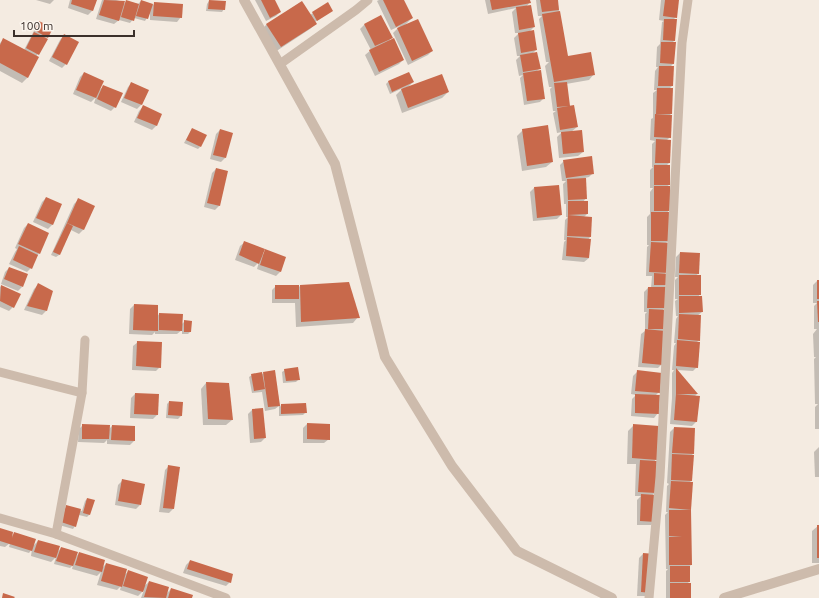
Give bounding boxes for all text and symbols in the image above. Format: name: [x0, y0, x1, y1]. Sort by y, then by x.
scale bar: [14, 12, 134, 38]
text: 100 m: [20, 19, 53, 32]

